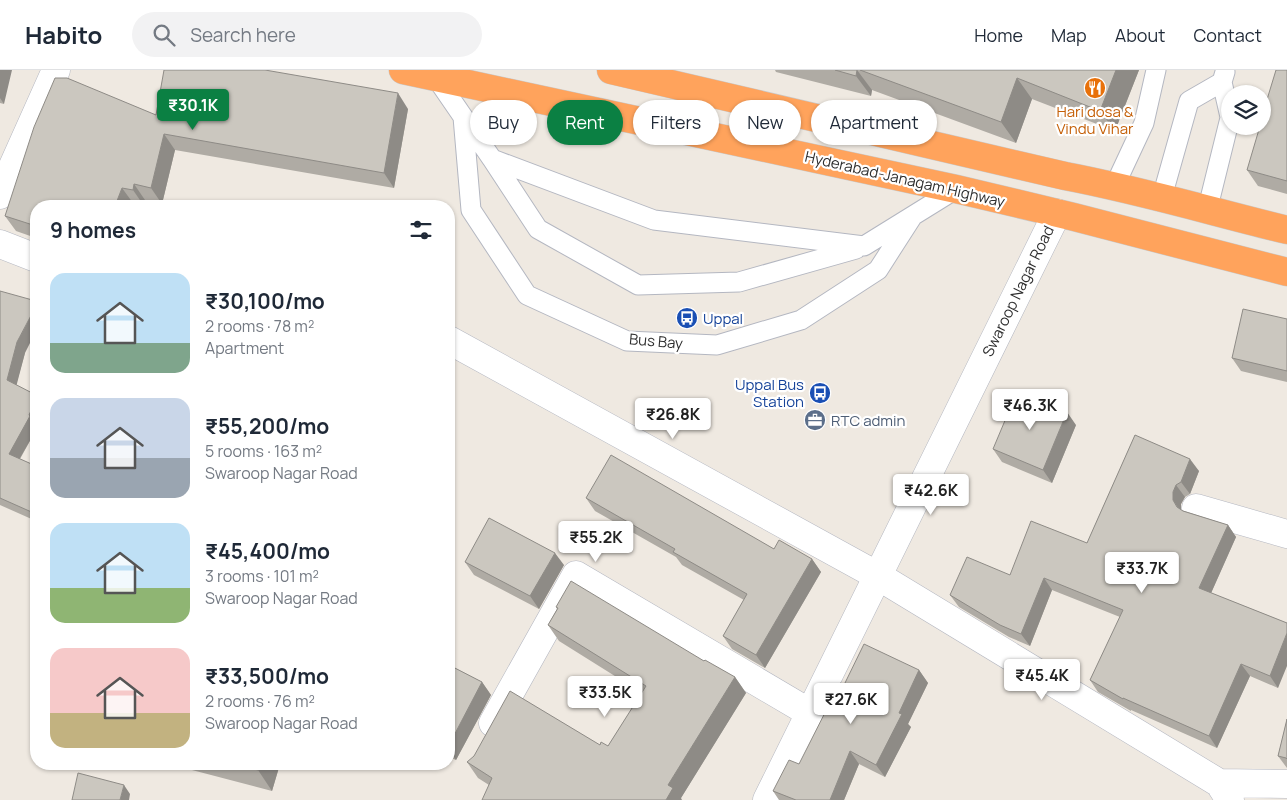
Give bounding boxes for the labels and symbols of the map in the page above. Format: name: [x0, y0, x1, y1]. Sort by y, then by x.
restaurant icon: Hari dosa & Vindu Vihar: [1083, 76, 1107, 100]
pin: ₹30.1K: [152, 88, 234, 131]
place label: Hari dosa & Vindu Vihar: [1056, 101, 1134, 139]
street label: Hyderabad-Janagam Highway: [803, 146, 1007, 212]
street label: Swaroop Nagar Road: [977, 222, 1059, 360]
bus stop icon: Uppal: [675, 306, 699, 330]
place label: Uppal: [703, 308, 743, 329]
street label: Bus Bay: [628, 328, 684, 354]
place label: Uppal Bus Station: [735, 374, 804, 412]
bus stop icon: Uppal Bus Station: [808, 381, 832, 405]
pin: ₹46.3K: [989, 388, 1071, 431]
pin: ₹26.8K: [632, 398, 714, 440]
office icon: RTC admin: [803, 408, 827, 432]
place label: RTC admin: [831, 410, 906, 431]
pin: ₹42.6K: [890, 474, 972, 516]
pin: ₹55.2K: [555, 520, 637, 563]
pin: ₹33.7K: [1101, 552, 1183, 594]
pin: ₹45.4K: [1001, 658, 1083, 701]
pin: ₹33.5K: [564, 676, 646, 718]
pin: ₹27.6K: [810, 682, 892, 725]

